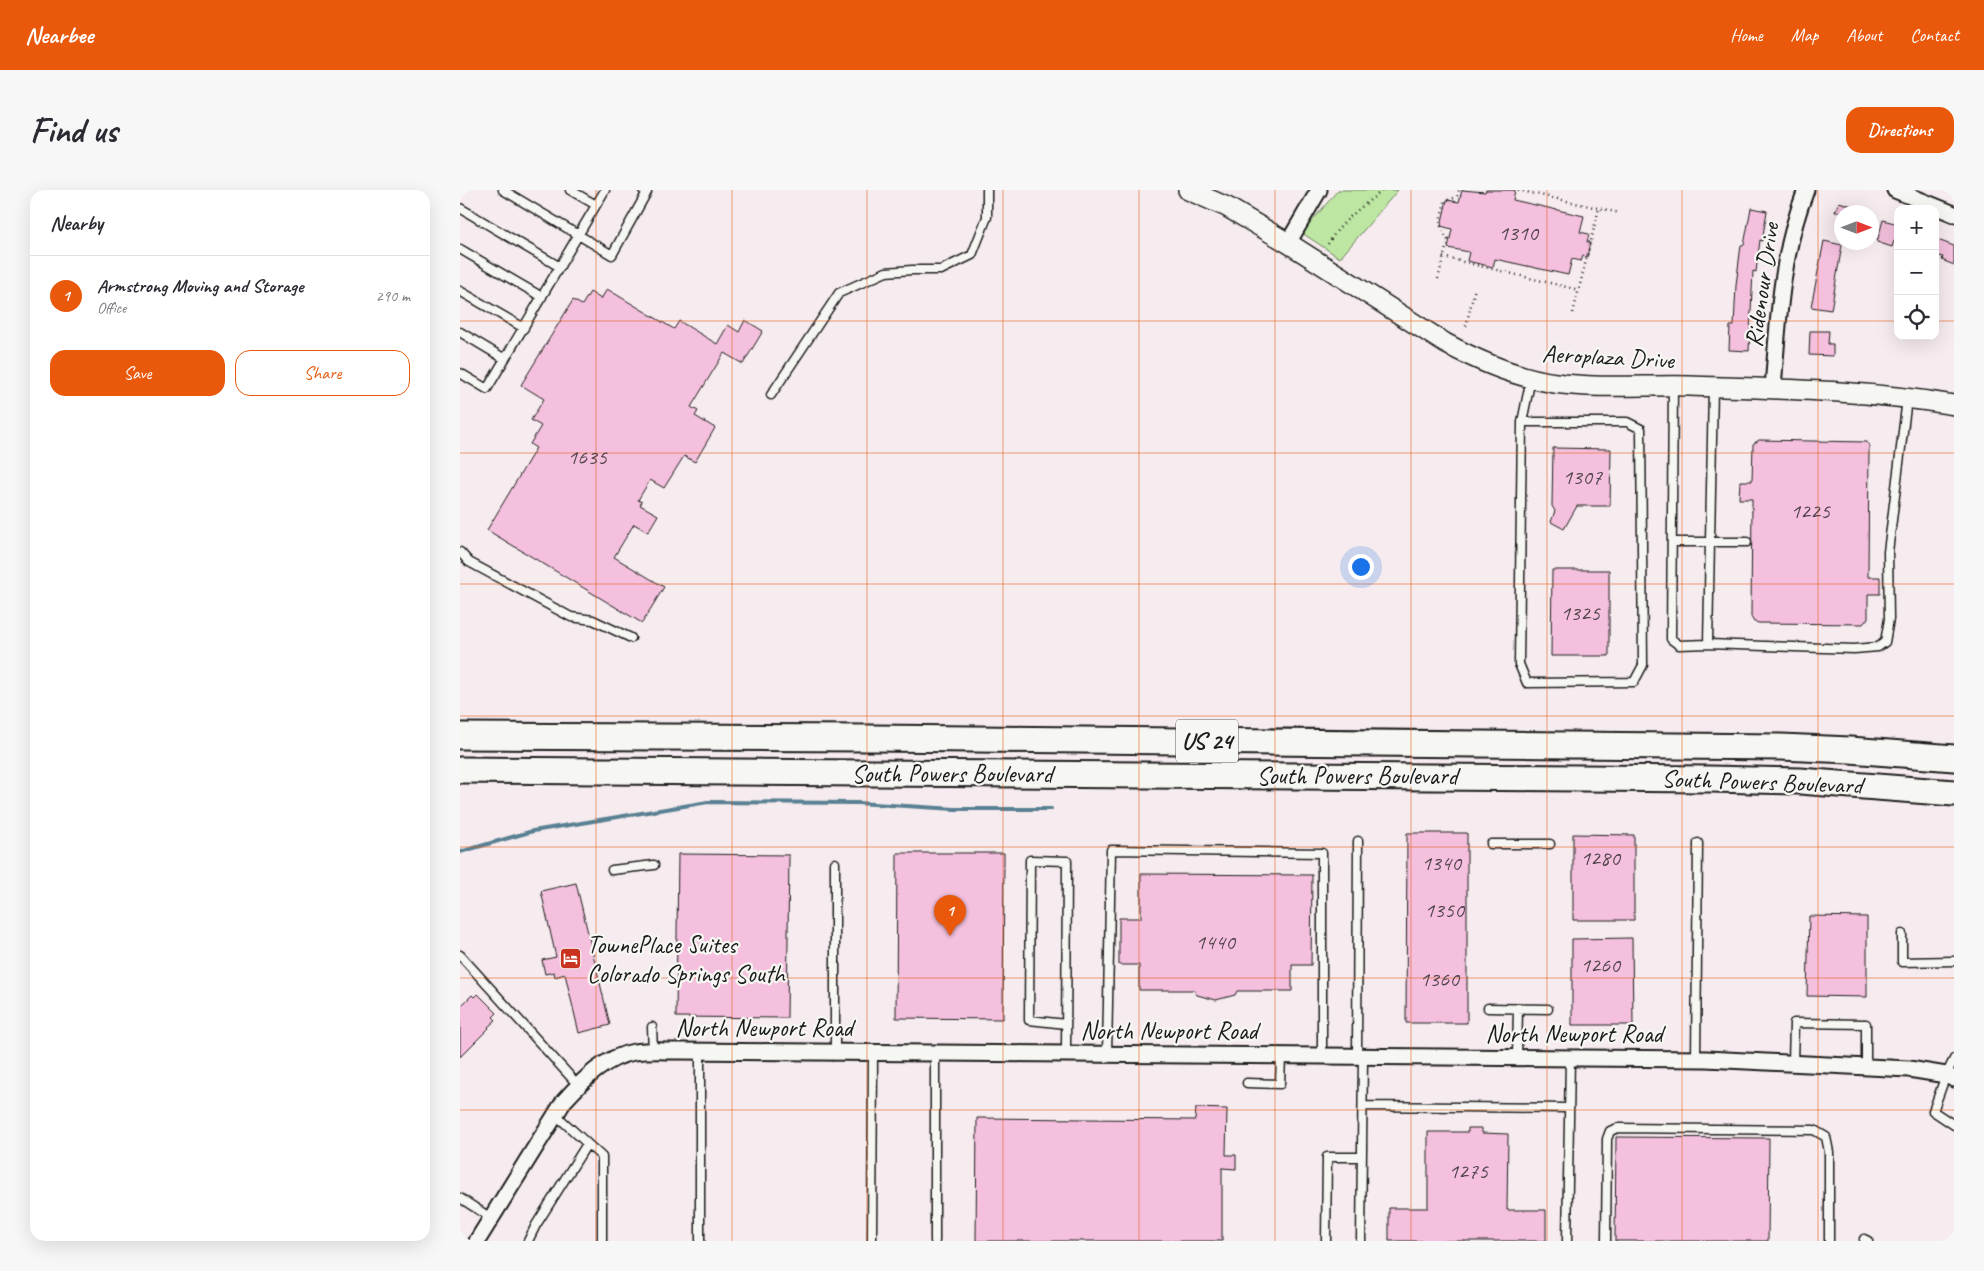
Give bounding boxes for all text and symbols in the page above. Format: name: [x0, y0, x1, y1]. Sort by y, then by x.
text: Nearbee: [25, 20, 93, 50]
text: Home: [1730, 24, 1763, 46]
text: Map: [1791, 24, 1818, 46]
text: About: [1846, 24, 1882, 46]
text: Contact: [1910, 24, 1959, 46]
button: Directions: [1846, 107, 1954, 153]
text: Find us: [30, 108, 117, 153]
north arrow: [1834, 205, 1879, 250]
map controls: [1894, 205, 1939, 340]
button: +: [1894, 205, 1939, 250]
text: Nearby: [50, 210, 103, 236]
house number: 1310: [1498, 219, 1540, 247]
street label: Ridenour Drive: [1737, 219, 1787, 349]
button: −: [1894, 250, 1939, 295]
text: Armstrong Moving and Storage: [97, 274, 303, 298]
text: 1: [62, 286, 70, 306]
text: 290 m: [376, 286, 410, 306]
button: locate: [1894, 295, 1939, 340]
text: Office: [97, 298, 126, 318]
street label: Aeroplaza Drive: [1541, 338, 1677, 377]
button: Save: [50, 350, 225, 396]
button: Share: [235, 350, 410, 396]
house number: 1635: [567, 443, 608, 471]
house number: 1307: [1562, 463, 1603, 491]
house number: 1225: [1790, 497, 1831, 525]
your location: [1348, 554, 1374, 580]
house number: 1325: [1560, 599, 1601, 627]
road number: US 24: [1176, 720, 1238, 762]
street label: South Powers Boulevard: [852, 758, 1056, 790]
street label: South Powers Boulevard: [1257, 760, 1461, 792]
street label: South Powers Boulevard: [1661, 763, 1866, 802]
house number: 1280: [1580, 844, 1622, 872]
house number: 1340: [1421, 849, 1463, 877]
pin: 1: [934, 895, 966, 936]
house number: 1350: [1424, 896, 1466, 924]
house number: 1440: [1195, 928, 1237, 956]
place label: TownePlace Suites Colorado Springs South: [587, 929, 786, 990]
hotel icon: TownePlace Suites Colorado Springs South: [559, 947, 583, 971]
house number: 1260: [1580, 951, 1622, 979]
house number: 1360: [1419, 965, 1461, 993]
street label: North Newport Road: [675, 1012, 857, 1044]
street label: North Newport Road: [1080, 1015, 1262, 1047]
street label: North Newport Road: [1485, 1018, 1667, 1050]
house number: 1275: [1448, 1157, 1489, 1185]

